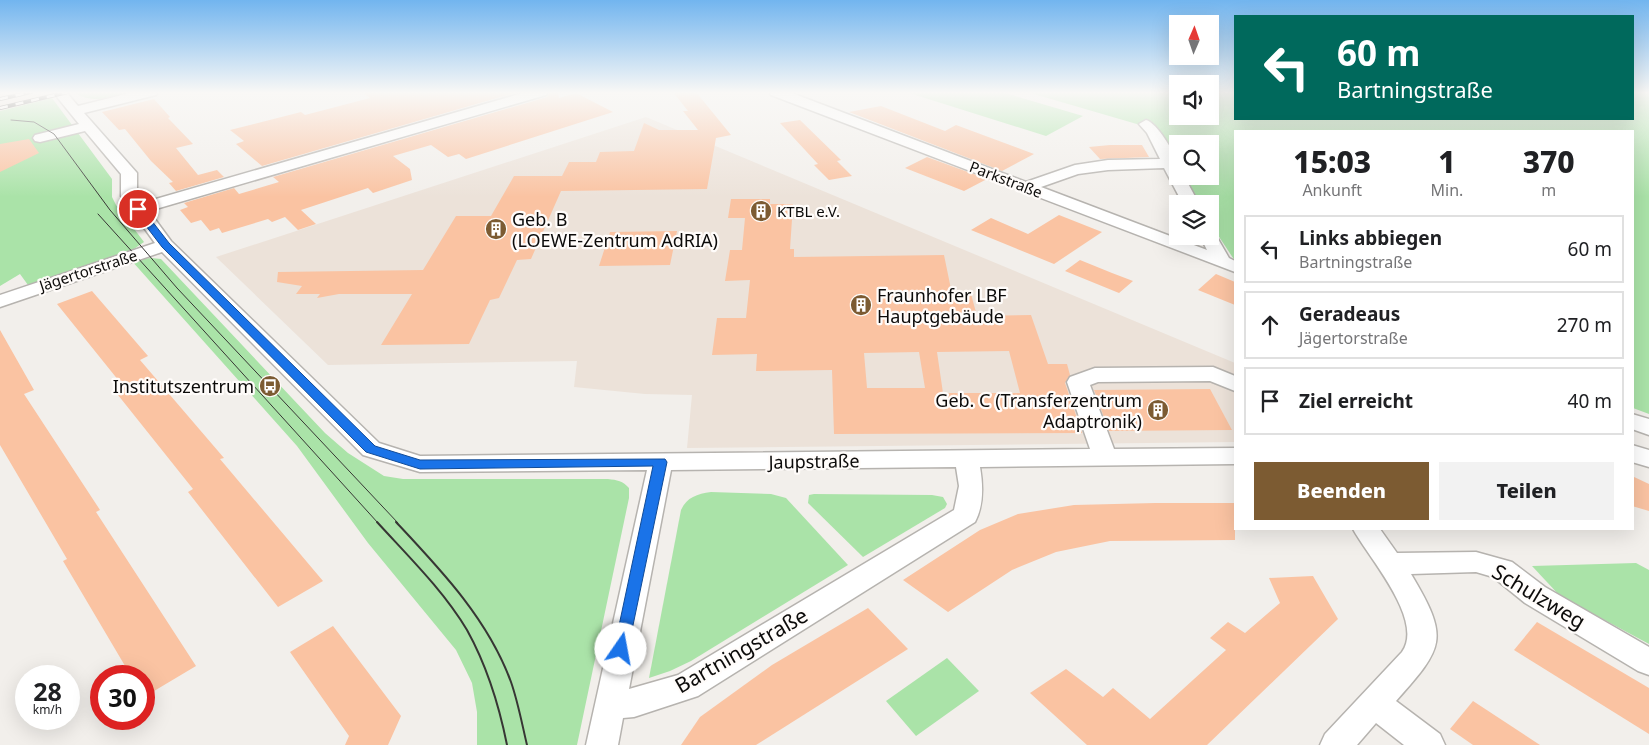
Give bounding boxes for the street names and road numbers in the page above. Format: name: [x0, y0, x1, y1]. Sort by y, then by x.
street label: Parkstraße: [967, 156, 1045, 202]
street label: Jägertorstraße: [35, 245, 140, 296]
street label: Jaupstraße: [766, 448, 860, 474]
street label: Schulzweg: [1487, 557, 1591, 635]
street label: Bartningstraße: [670, 601, 812, 699]

